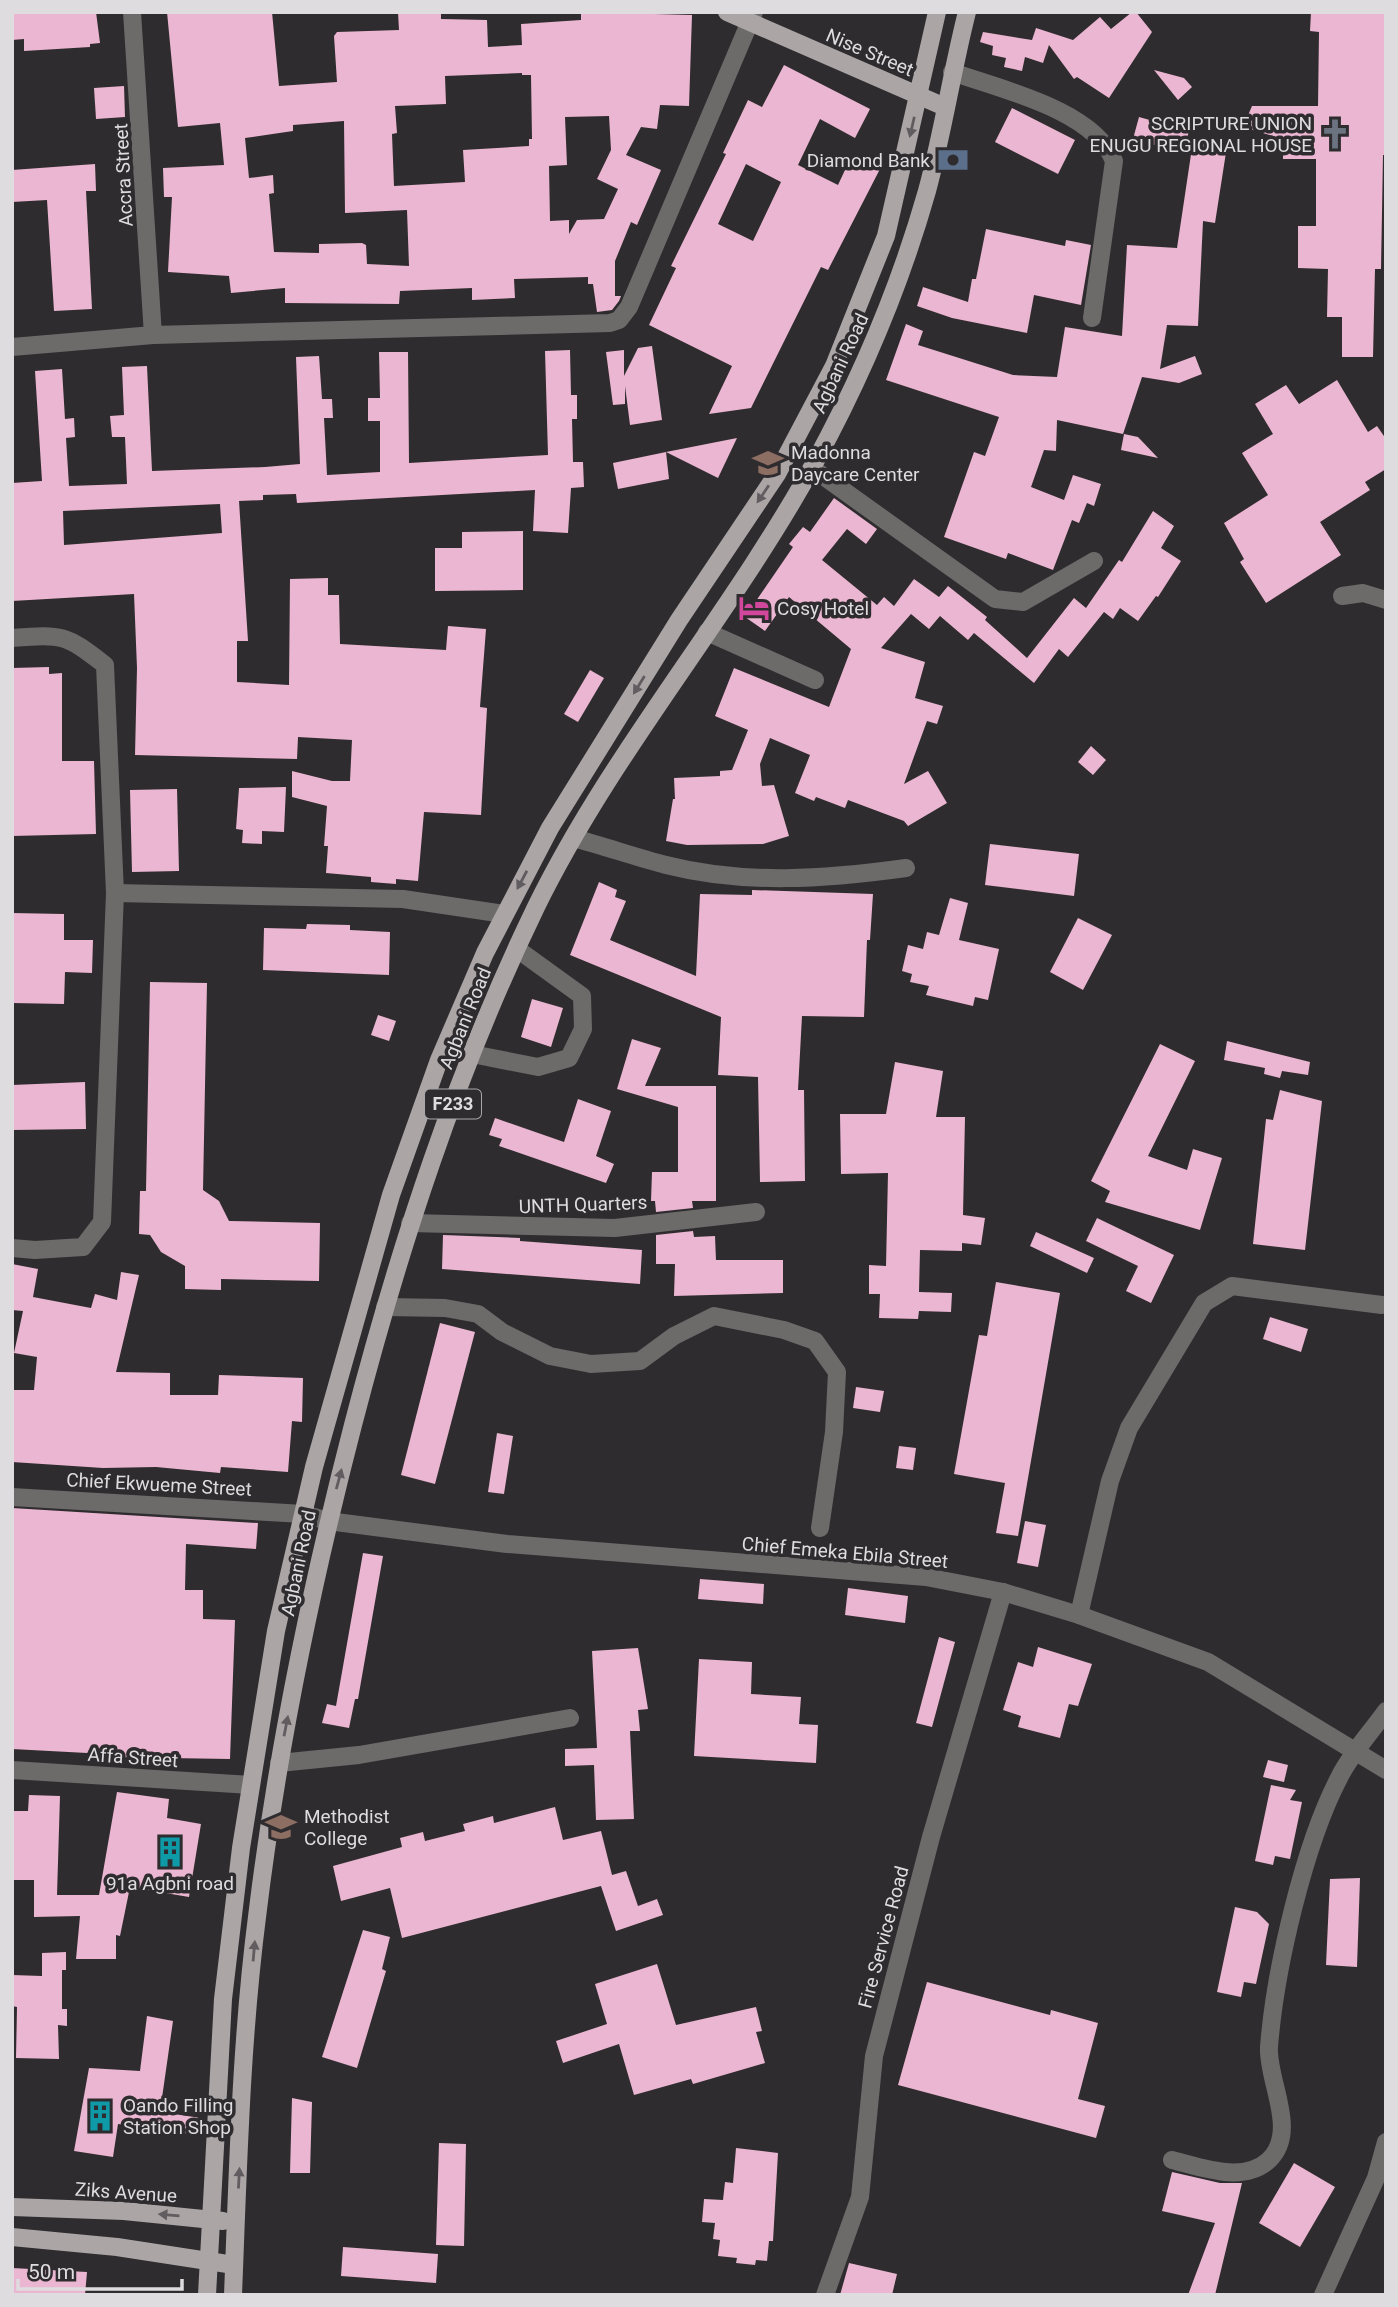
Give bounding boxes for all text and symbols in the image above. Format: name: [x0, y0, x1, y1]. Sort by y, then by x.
street label: Nise Street: [823, 24, 917, 81]
place label: SCRIPTURE UNION ENUGU REGIONAL HOUSE: [1090, 112, 1312, 157]
one-way arrow: [906, 116, 917, 138]
church icon: SCRIPTURE UNION ENUGU REGIONAL HOUSE: [1318, 117, 1352, 151]
street label: Accra Street: [109, 123, 138, 227]
bank icon: Diamond Bank: [936, 143, 970, 177]
place label: Diamond Bank: [807, 149, 930, 172]
street label: Agbani Road: [807, 310, 874, 417]
place label: Madonna Daycare Center: [791, 441, 920, 486]
school or university icon: Madonna Daycare Center: [751, 446, 785, 480]
one-way arrow: [756, 485, 770, 503]
hotel icon: Cosy Hotel: [737, 591, 771, 625]
place label: Cosy Hotel: [777, 597, 869, 620]
one-way arrow: [632, 675, 645, 694]
one-way arrow: [517, 870, 528, 890]
street label: Agbani Road: [435, 964, 496, 1072]
road number: F233: [425, 1090, 481, 1119]
street label: UNTH Quarters: [518, 1191, 648, 1218]
street label: Chief Ekwueme Street: [66, 1468, 252, 1501]
one-way arrow: [334, 1468, 345, 1490]
street label: Agbani Road: [276, 1508, 321, 1618]
street label: Chief Emeka Ebila Street: [741, 1532, 949, 1573]
one-way arrow: [281, 1715, 292, 1737]
street label: Affa Street: [87, 1743, 179, 1772]
place label: Methodist College: [304, 1805, 390, 1850]
school or university icon: Methodist College: [264, 1810, 298, 1844]
building icon: 91a Agbni road: [153, 1835, 187, 1869]
street label: Fire Service Road: [853, 1863, 914, 2011]
place label: 91a Agbni road: [106, 1872, 234, 1895]
one-way arrow: [248, 1939, 259, 1961]
place label: Oando Filling Station Shop: [123, 2094, 233, 2139]
building icon: Oando Filling Station Shop: [83, 2099, 117, 2133]
one-way arrow: [233, 2166, 244, 2188]
street label: Ziks Avenue: [74, 2177, 178, 2208]
one-way arrow: [157, 2209, 179, 2220]
scale bar: [18, 2248, 182, 2292]
text: 50 m: [28, 2260, 75, 2284]

